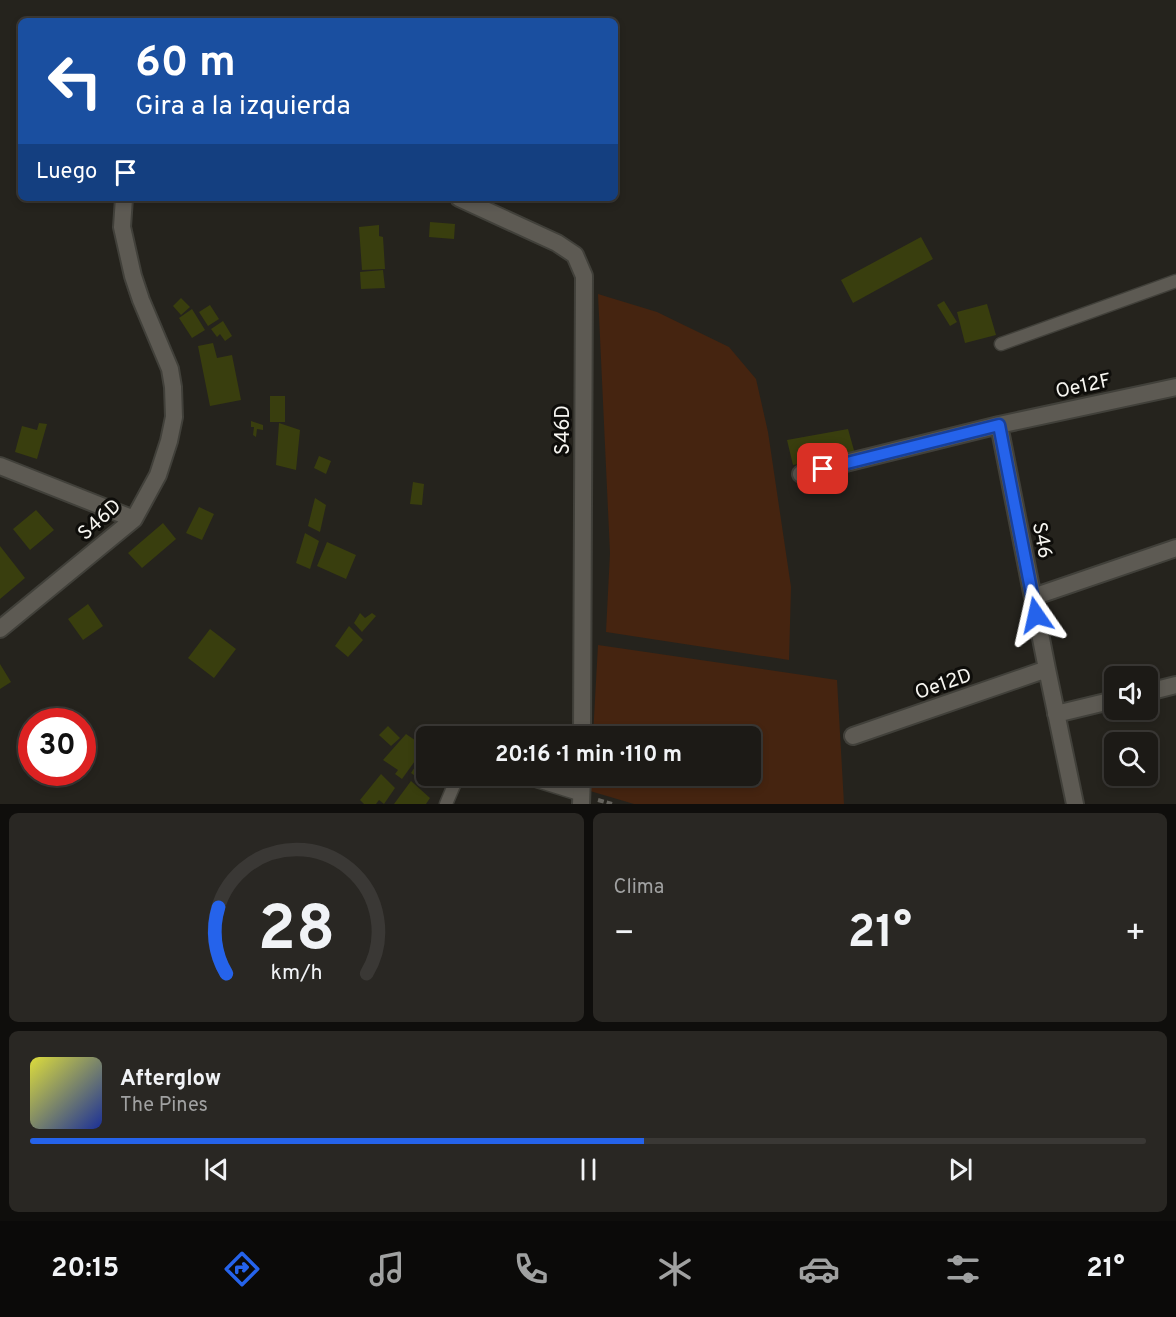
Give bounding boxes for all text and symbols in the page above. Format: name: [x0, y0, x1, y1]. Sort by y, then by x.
text: 60 m: [135, 38, 236, 91]
icon: left: [36, 42, 114, 120]
text: Gira a la izquierda: [135, 90, 351, 124]
icon: arrive: [109, 156, 142, 189]
text: Luego: [36, 159, 97, 186]
street label: Oe12F: [1053, 368, 1114, 406]
street label: S46D: [551, 405, 577, 455]
pin: [797, 443, 848, 494]
icon: arrive: [806, 452, 839, 485]
street label: S46D: [73, 494, 128, 547]
street label: S46: [1025, 520, 1057, 561]
position arrow: [1004, 583, 1068, 647]
street label: Oe12D: [912, 663, 976, 707]
map controls: [1104, 666, 1158, 786]
button: sound: [1104, 666, 1158, 720]
speed limit sign: 30: [18, 708, 96, 786]
button: search: [1104, 732, 1158, 786]
text: 20:16 · 1 min · 110 m: [495, 742, 682, 769]
text: Clima: [614, 875, 664, 901]
text: 28: [258, 893, 335, 972]
text: 21°: [848, 906, 912, 963]
text: −: [614, 914, 635, 956]
text: +: [1125, 914, 1146, 956]
text: km/h: [270, 961, 322, 988]
text: Afterglow: [120, 1066, 221, 1093]
text: The Pines: [120, 1093, 208, 1119]
icon: previous: [200, 1153, 233, 1186]
icon: pause: [572, 1153, 605, 1186]
icon: next: [944, 1153, 977, 1186]
icon: directions: [221, 1248, 263, 1290]
icon: music: [366, 1248, 408, 1290]
icon: phone: [510, 1248, 552, 1290]
icon: climate: [654, 1248, 696, 1290]
icon: car: [798, 1248, 840, 1290]
icon: filters: [942, 1248, 984, 1290]
text: 20:15: [51, 1252, 119, 1286]
text: 21°: [1086, 1252, 1125, 1286]

